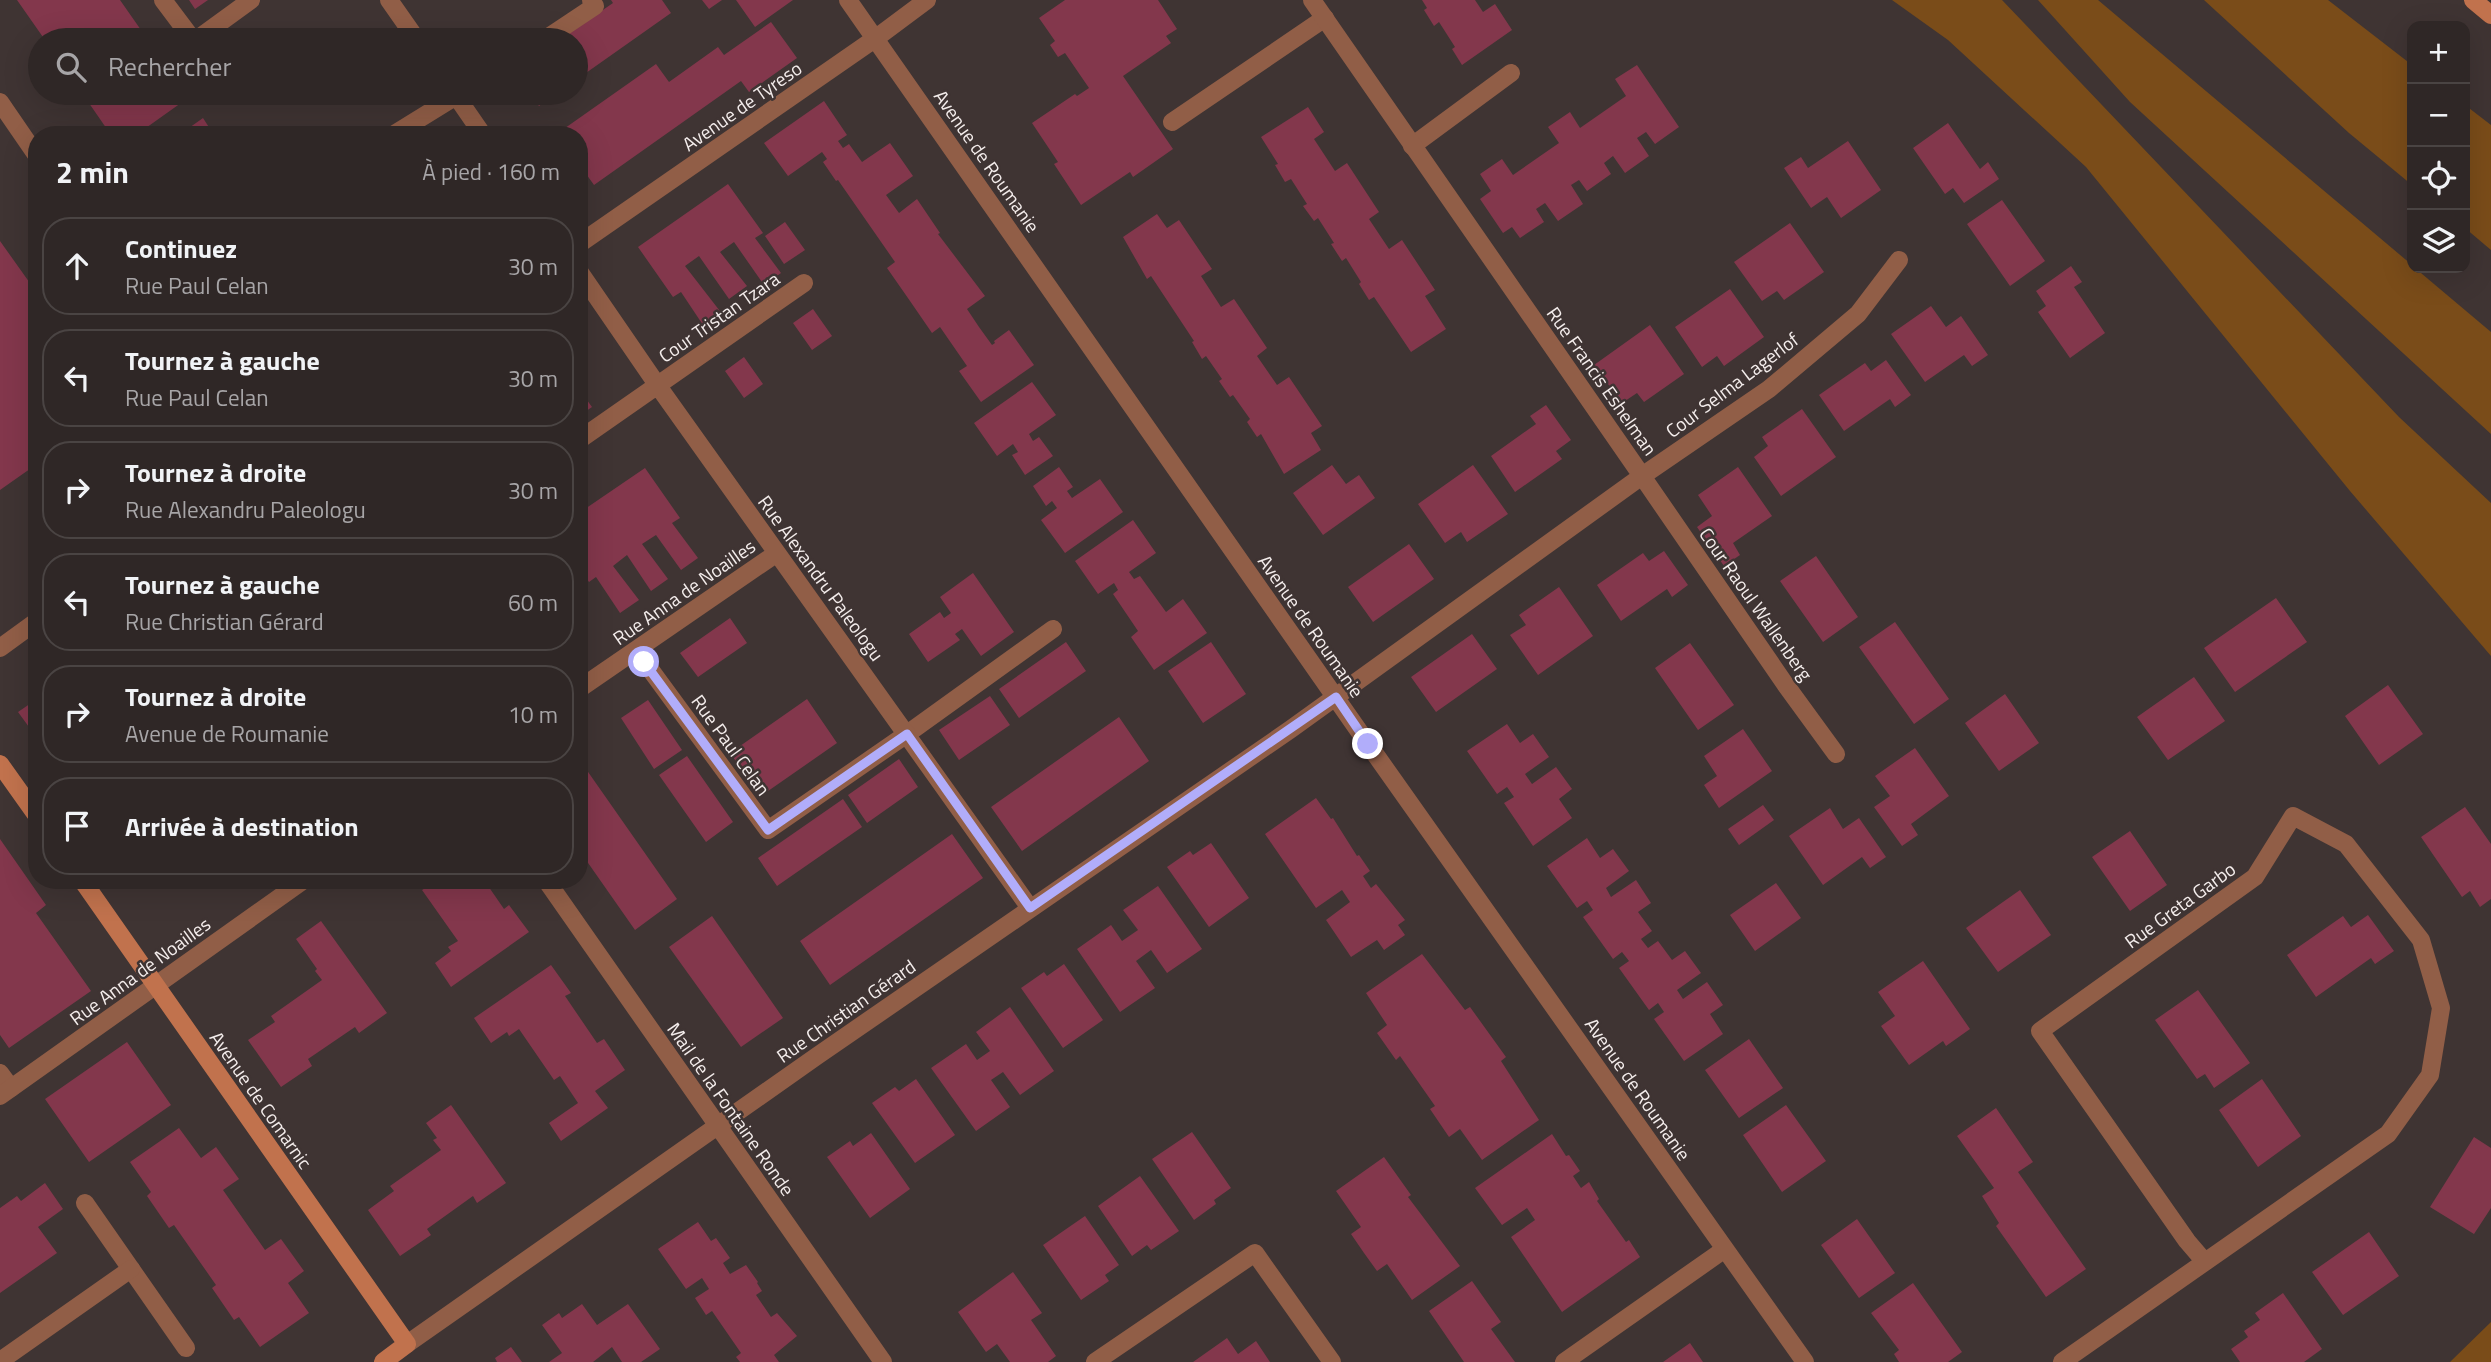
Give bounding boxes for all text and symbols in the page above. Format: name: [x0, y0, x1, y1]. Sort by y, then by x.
map controls: [2407, 21, 2470, 273]
button: +: [2407, 21, 2470, 84]
search box: [28, 28, 588, 105]
text: Rechercher: [108, 47, 232, 86]
icon: search: [52, 48, 90, 86]
street label: Avenue de Tyreso: [676, 54, 807, 158]
street label: Avenue de Roumanie: [927, 83, 1048, 238]
button: −: [2407, 84, 2470, 147]
button: locate: [2407, 147, 2470, 210]
text: 2 min: [56, 149, 129, 195]
text: À pied · 160 m: [422, 154, 560, 189]
button: layers: [2407, 210, 2470, 273]
text: Continuez: [125, 229, 237, 268]
icon: ahead: [58, 247, 96, 285]
text: 30 m: [508, 249, 558, 284]
street label: Cour Tristan Tzara: [652, 264, 786, 369]
text: Rue Paul Celan: [125, 268, 269, 303]
street label: Rue Francis Eshelman: [1540, 300, 1665, 461]
street label: Cour Selma Lagerlof: [1659, 324, 1805, 444]
text: Tournez à gauche: [125, 341, 320, 380]
icon: left: [58, 359, 96, 397]
text: 30 m: [508, 361, 558, 396]
text: Rue Paul Celan: [125, 380, 269, 415]
text: Tournez à droite: [125, 453, 306, 492]
icon: right: [58, 471, 96, 509]
text: 30 m: [508, 473, 558, 508]
street label: Rue Alexandru Paleologu: [751, 489, 892, 667]
text: Rue Alexandru Paleologu: [125, 492, 366, 527]
street label: Cour Raoul Wallenberg: [1693, 521, 1820, 687]
street label: Rue Anna de Noailles: [606, 531, 761, 652]
street label: Avenue de Roumanie: [1251, 548, 1372, 703]
text: Tournez à gauche: [125, 565, 320, 604]
icon: left: [58, 583, 96, 621]
text: 60 m: [508, 585, 558, 620]
text: Rue Christian Gérard: [125, 604, 324, 639]
route start: [628, 646, 659, 677]
text: Tournez à droite: [125, 677, 306, 716]
street label: Rue Paul Celan: [685, 688, 778, 801]
icon: right: [58, 695, 96, 733]
text: 10 m: [508, 697, 558, 732]
text: Avenue de Roumanie: [125, 716, 329, 751]
route end: [1352, 728, 1383, 759]
icon: arrive: [58, 807, 96, 845]
text: Arrivée à destination: [125, 807, 359, 846]
street label: Rue Greta Garbo: [2118, 854, 2241, 955]
street label: Rue Anna de Noailles: [63, 909, 216, 1032]
street label: Rue Christian Gérard: [770, 952, 921, 1070]
street label: Avenue de Roumanie: [1578, 1011, 1699, 1166]
street label: Mail de la Fontaine Ronde: [661, 1016, 802, 1201]
street label: Avenue de Comarnic: [203, 1025, 320, 1174]

